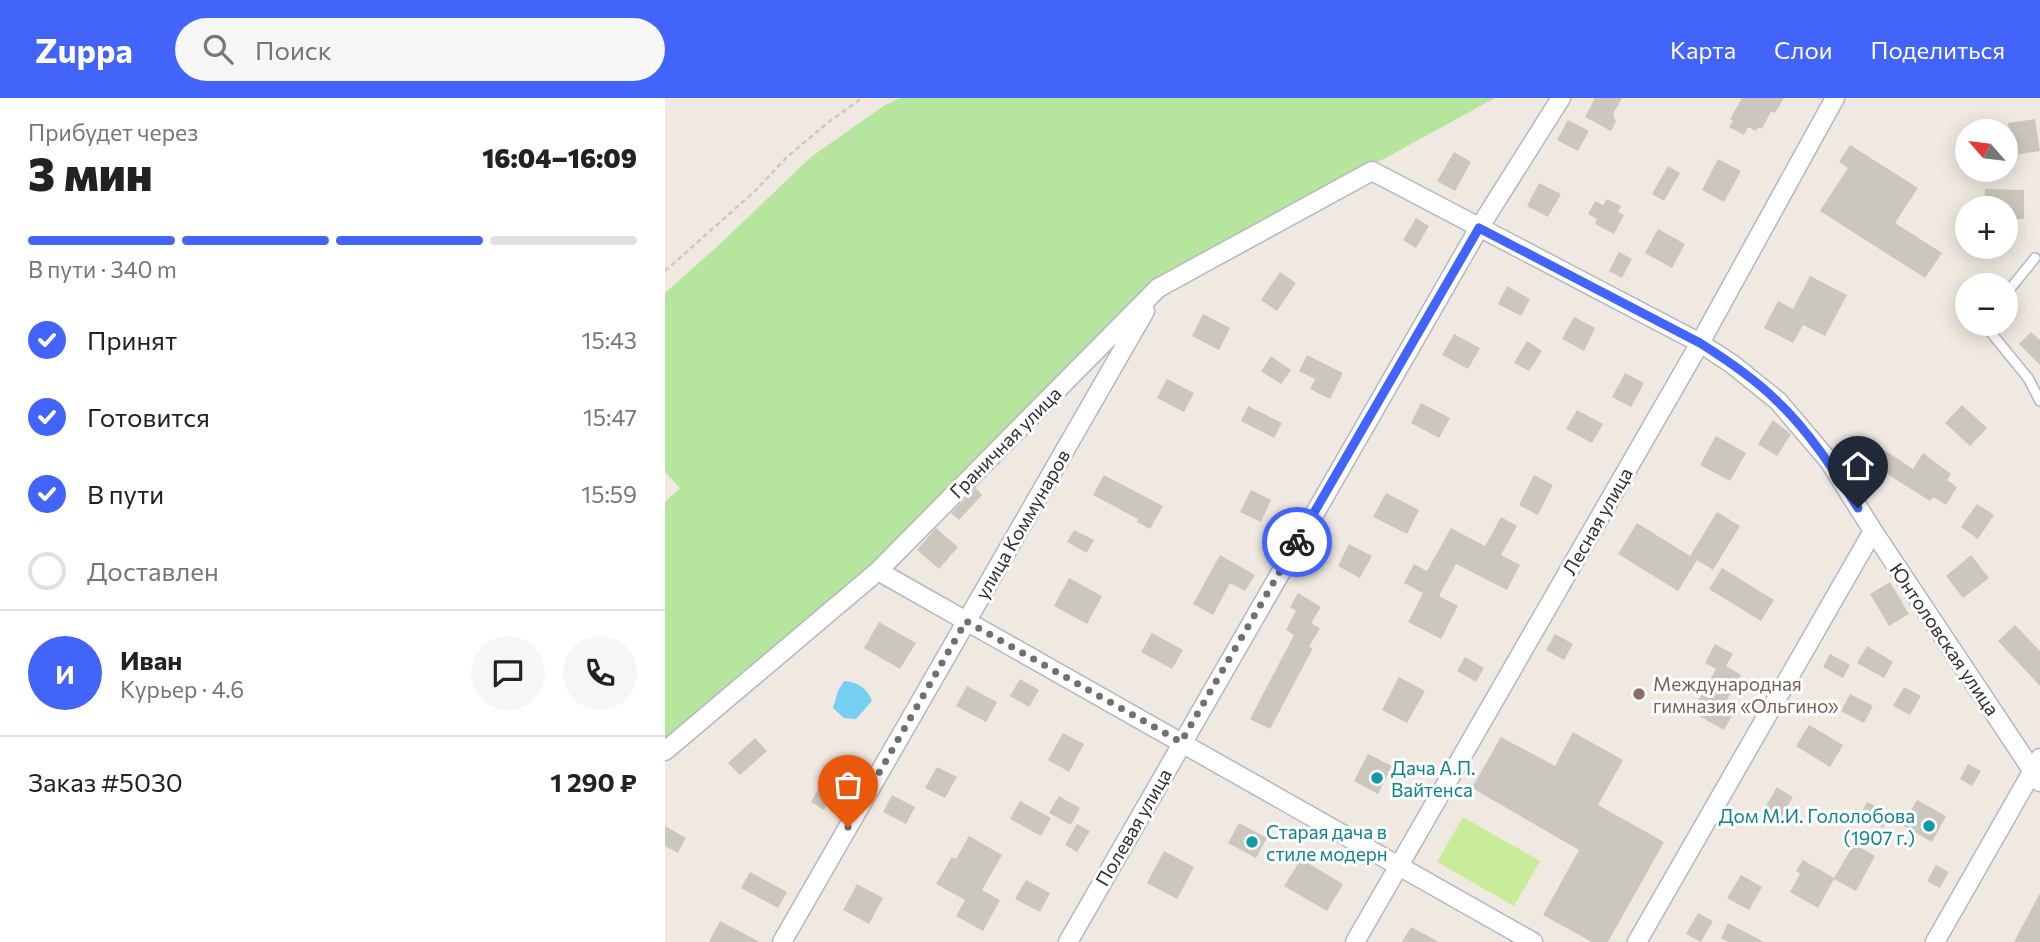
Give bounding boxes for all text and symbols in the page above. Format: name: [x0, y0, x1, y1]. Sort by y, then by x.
search box: [175, 18, 665, 81]
text: Zuppa: [35, 29, 133, 70]
icon: search: [199, 30, 237, 68]
text: Поиск: [255, 34, 332, 65]
text: Карта: [1670, 35, 1736, 64]
text: Слои: [1774, 35, 1832, 64]
text: Поделиться: [1870, 35, 2005, 64]
text: Прибудет через: [28, 118, 198, 146]
north arrow: [1955, 119, 2018, 182]
map controls: [1955, 119, 2018, 336]
text: 16:04–16:09: [482, 142, 637, 173]
text: 3 мин: [28, 144, 153, 200]
button: +: [1955, 196, 2018, 259]
text: В пути · 340 m: [28, 255, 177, 283]
button: −: [1955, 273, 2018, 336]
icon: check: [28, 321, 66, 359]
text: Принят: [87, 324, 177, 355]
text: 15:43: [582, 326, 637, 354]
street label: Граничная улица: [944, 381, 1066, 503]
icon: check: [28, 398, 66, 436]
text: Готовится: [87, 401, 210, 432]
text: 15:47: [583, 403, 637, 431]
pin: [1828, 436, 1888, 508]
street label: улица Коммунаров: [970, 445, 1074, 603]
icon: home: [1839, 447, 1877, 485]
street label: Лесная улица: [1557, 463, 1637, 579]
icon: check: [28, 475, 66, 513]
text: В пути: [87, 478, 164, 509]
text: 15:59: [581, 480, 637, 508]
courier: [1262, 507, 1332, 577]
icon: bike: [1278, 523, 1316, 561]
text: Доставлен: [87, 555, 219, 586]
street label: Юнтоловская улица: [1885, 558, 2005, 720]
button: chat: [471, 636, 545, 710]
button: phone: [563, 636, 637, 710]
text: Иван: [120, 644, 182, 675]
text: И: [55, 658, 75, 689]
place label: Международная гимназия «Ольгино»: [1653, 672, 1839, 717]
text: Курьер · 4.6: [120, 675, 244, 703]
marker: Международная гимназия «Ольгино»: [1631, 686, 1647, 702]
pin: [818, 755, 878, 827]
place label: Дача А.П. Вайтенса: [1391, 756, 1476, 801]
street label: Полевая улица: [1090, 764, 1176, 890]
text: Заказ #5030: [28, 766, 183, 797]
text: 1 290 ₽: [550, 766, 637, 797]
icon: bag: [829, 766, 867, 804]
marker: Дача А.П. Вайтенса: [1369, 770, 1385, 786]
place label: Дом М.И. Гололобова (1907 г.): [1719, 804, 1915, 849]
marker: Дом М.И. Гололобова (1907 г.): [1921, 818, 1937, 834]
place label: Старая дача в стиле модерн: [1266, 820, 1388, 865]
marker: Старая дача в стиле модерн: [1244, 834, 1260, 850]

